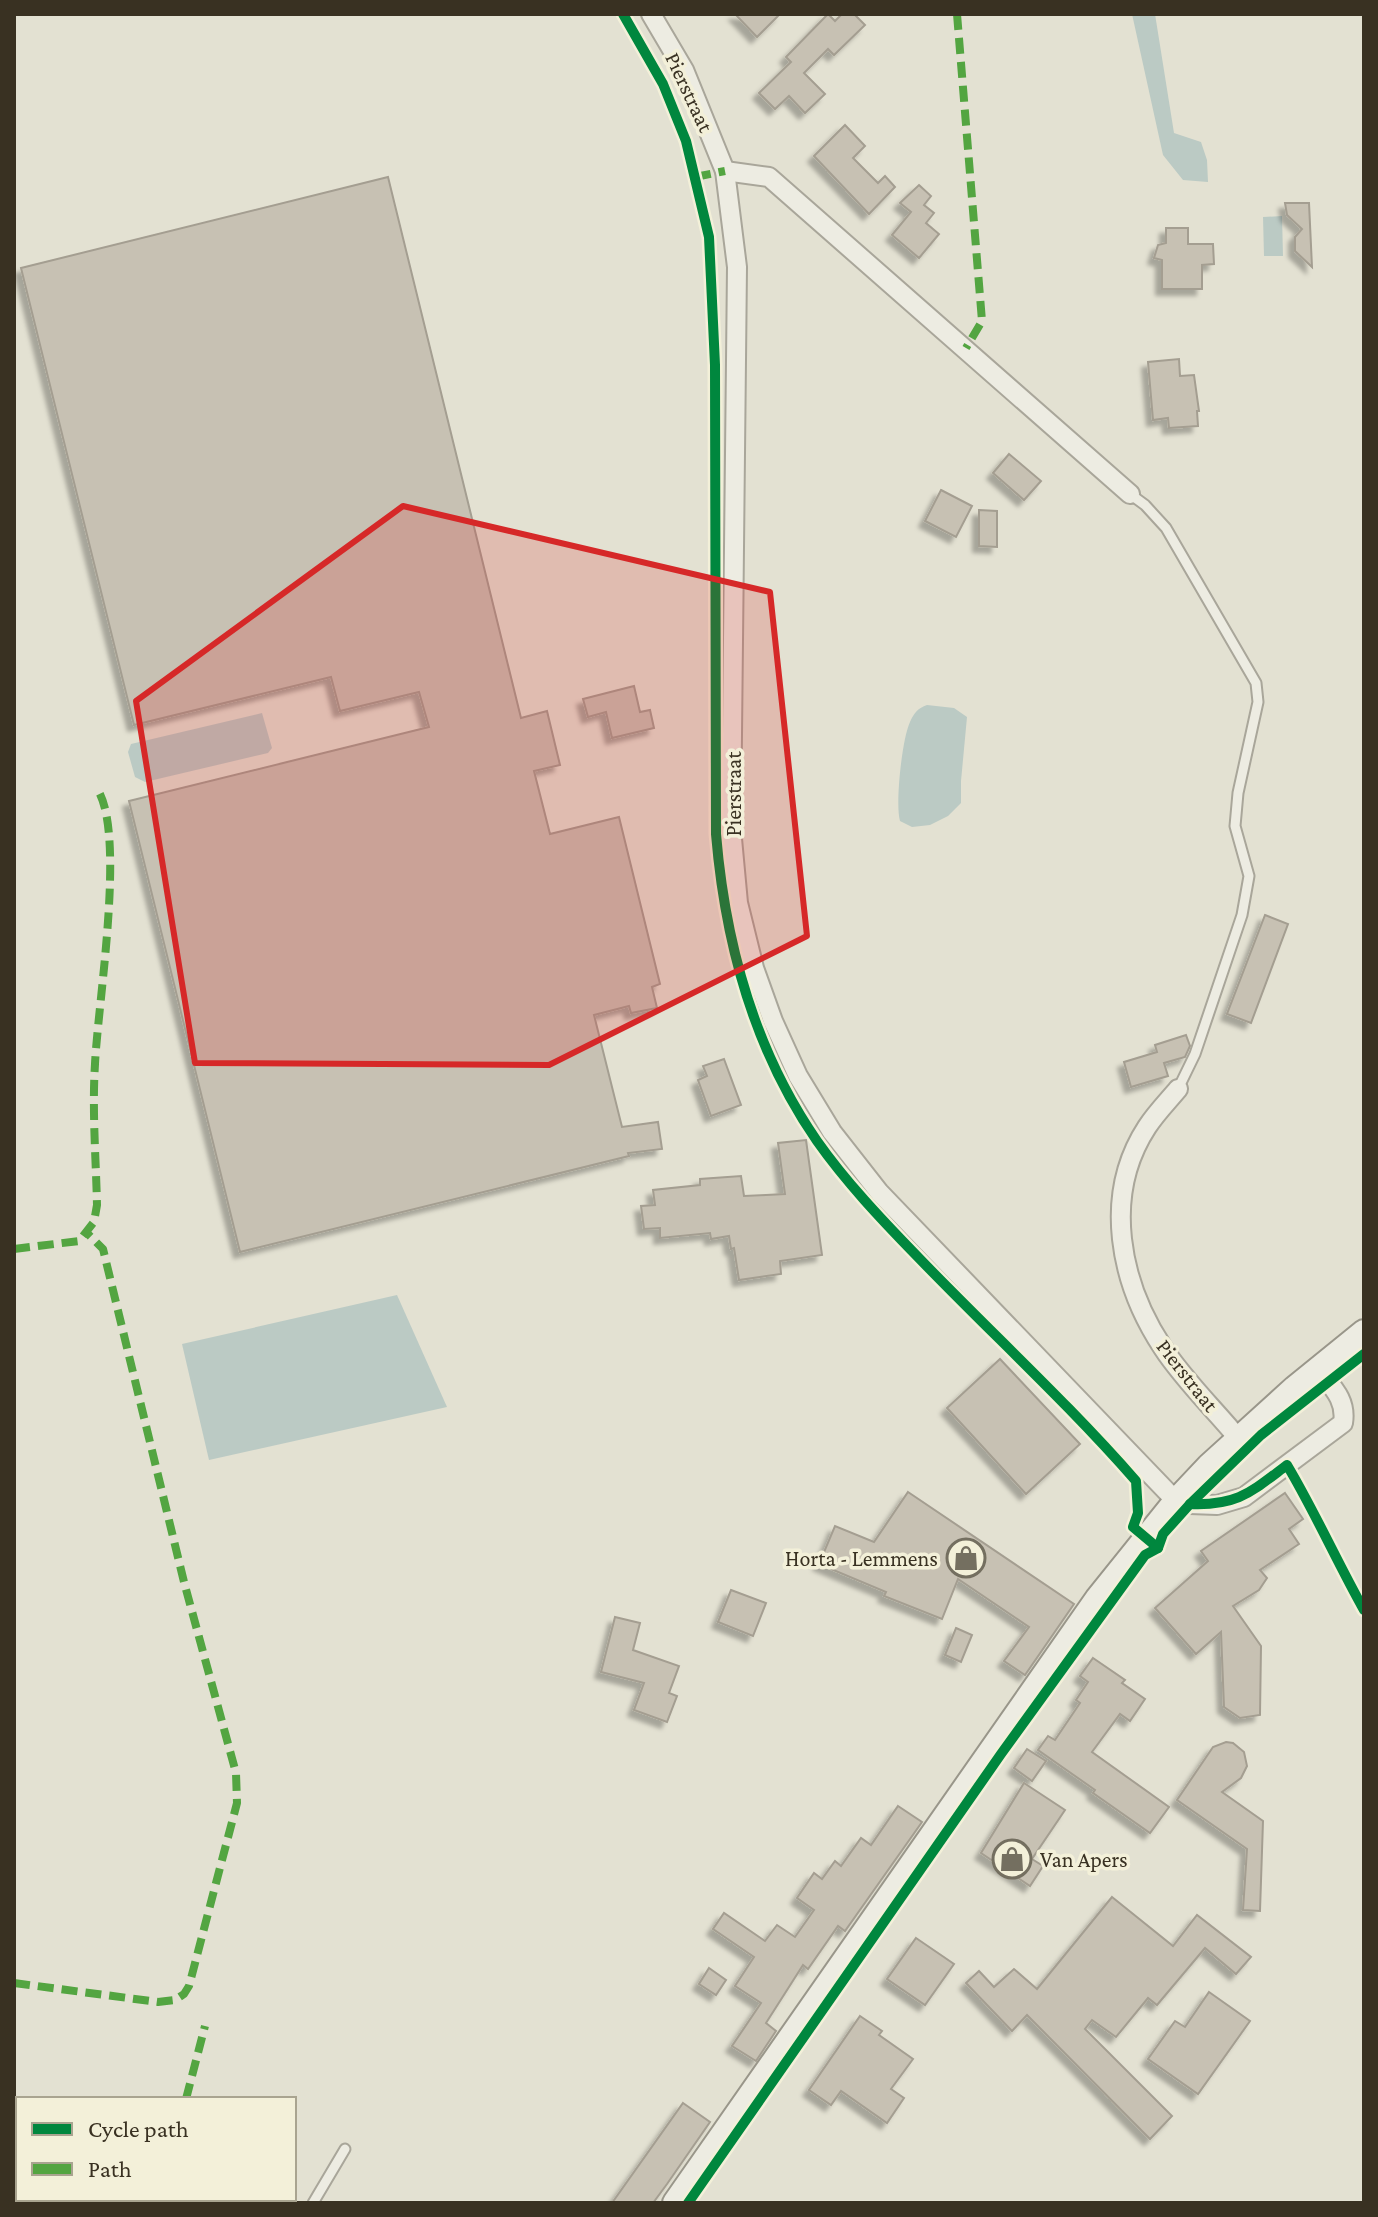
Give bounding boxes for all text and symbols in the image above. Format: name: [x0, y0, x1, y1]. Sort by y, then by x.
street label: Pierstraat: [660, 48, 719, 137]
street label: Pierstraat: [721, 751, 746, 837]
street label: Pierstraat: [1152, 1334, 1224, 1417]
shop icon: Horta - Lemmens: [945, 1537, 987, 1579]
place label: Horta - Lemmens: [785, 1546, 938, 1571]
shop icon: Van Apers: [991, 1838, 1033, 1880]
place label: Van Apers: [1040, 1847, 1128, 1872]
legend: [16, 2097, 296, 2201]
text: Cycle path: [88, 2115, 189, 2142]
text: Path: [88, 2155, 132, 2182]

